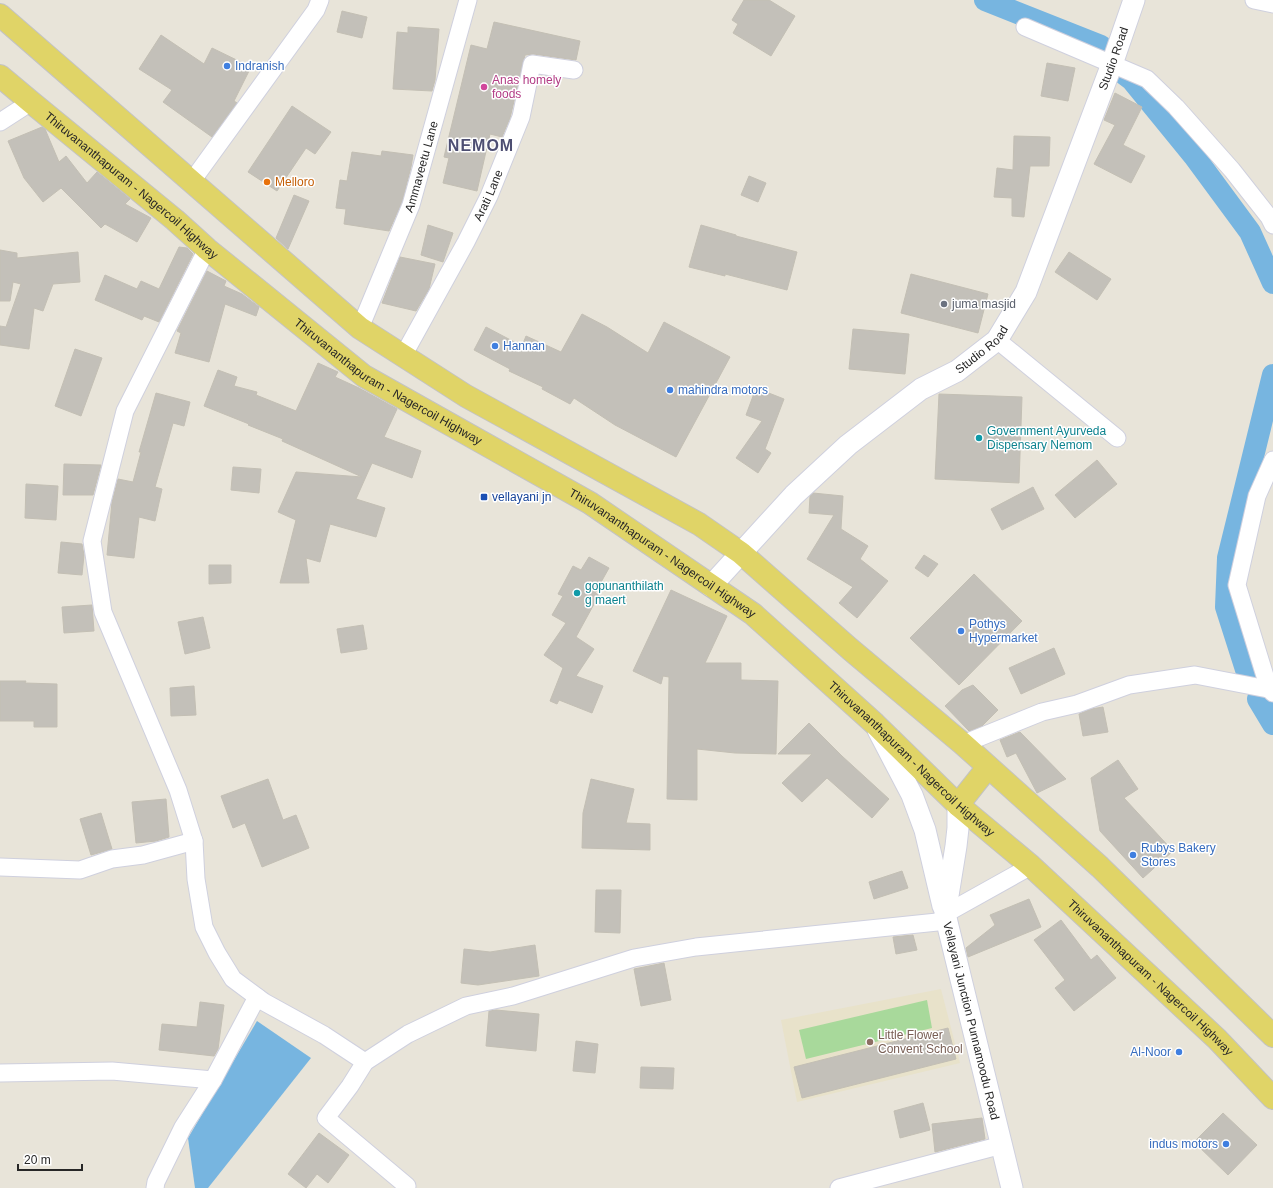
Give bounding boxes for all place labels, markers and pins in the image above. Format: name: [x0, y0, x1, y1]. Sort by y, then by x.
place label: Indranish: [235, 59, 284, 73]
marker: Indranish: [222, 61, 232, 71]
place label: Anas homely foods: [492, 73, 561, 101]
marker: Anas homely foods: [479, 82, 489, 92]
place label: Melloro: [275, 175, 315, 189]
marker: Melloro: [262, 177, 272, 187]
place label: juma masjid: [951, 297, 1016, 311]
marker: juma masjid: [939, 299, 949, 309]
place label: Hannan: [503, 339, 545, 353]
marker: Hannan: [490, 341, 500, 351]
place label: mahindra motors: [678, 383, 768, 397]
marker: mahindra motors: [665, 385, 675, 395]
place label: Government Ayurveda Dispensary Nemom: [987, 424, 1107, 452]
marker: Government Ayurveda Dispensary Nemom: [974, 433, 984, 443]
place label: vellayani jn: [492, 490, 551, 504]
marker: vellayani jn: [479, 492, 489, 502]
place label: gopunanthilath g maert: [585, 579, 664, 607]
marker: gopunanthilath g maert: [572, 588, 582, 598]
place label: Pothys Hypermarket: [969, 617, 1038, 645]
marker: Pothys Hypermarket: [956, 626, 966, 636]
place label: Rubys Bakery Stores: [1141, 841, 1216, 869]
marker: Rubys Bakery Stores: [1128, 850, 1138, 860]
place label: Little Flower Convent School: [878, 1028, 963, 1056]
marker: Little Flower Convent School: [865, 1037, 875, 1047]
place label: Al-Noor: [1130, 1045, 1171, 1059]
marker: Al-Noor: [1174, 1047, 1184, 1057]
place label: indus motors: [1149, 1137, 1218, 1151]
marker: indus motors: [1221, 1139, 1231, 1149]

